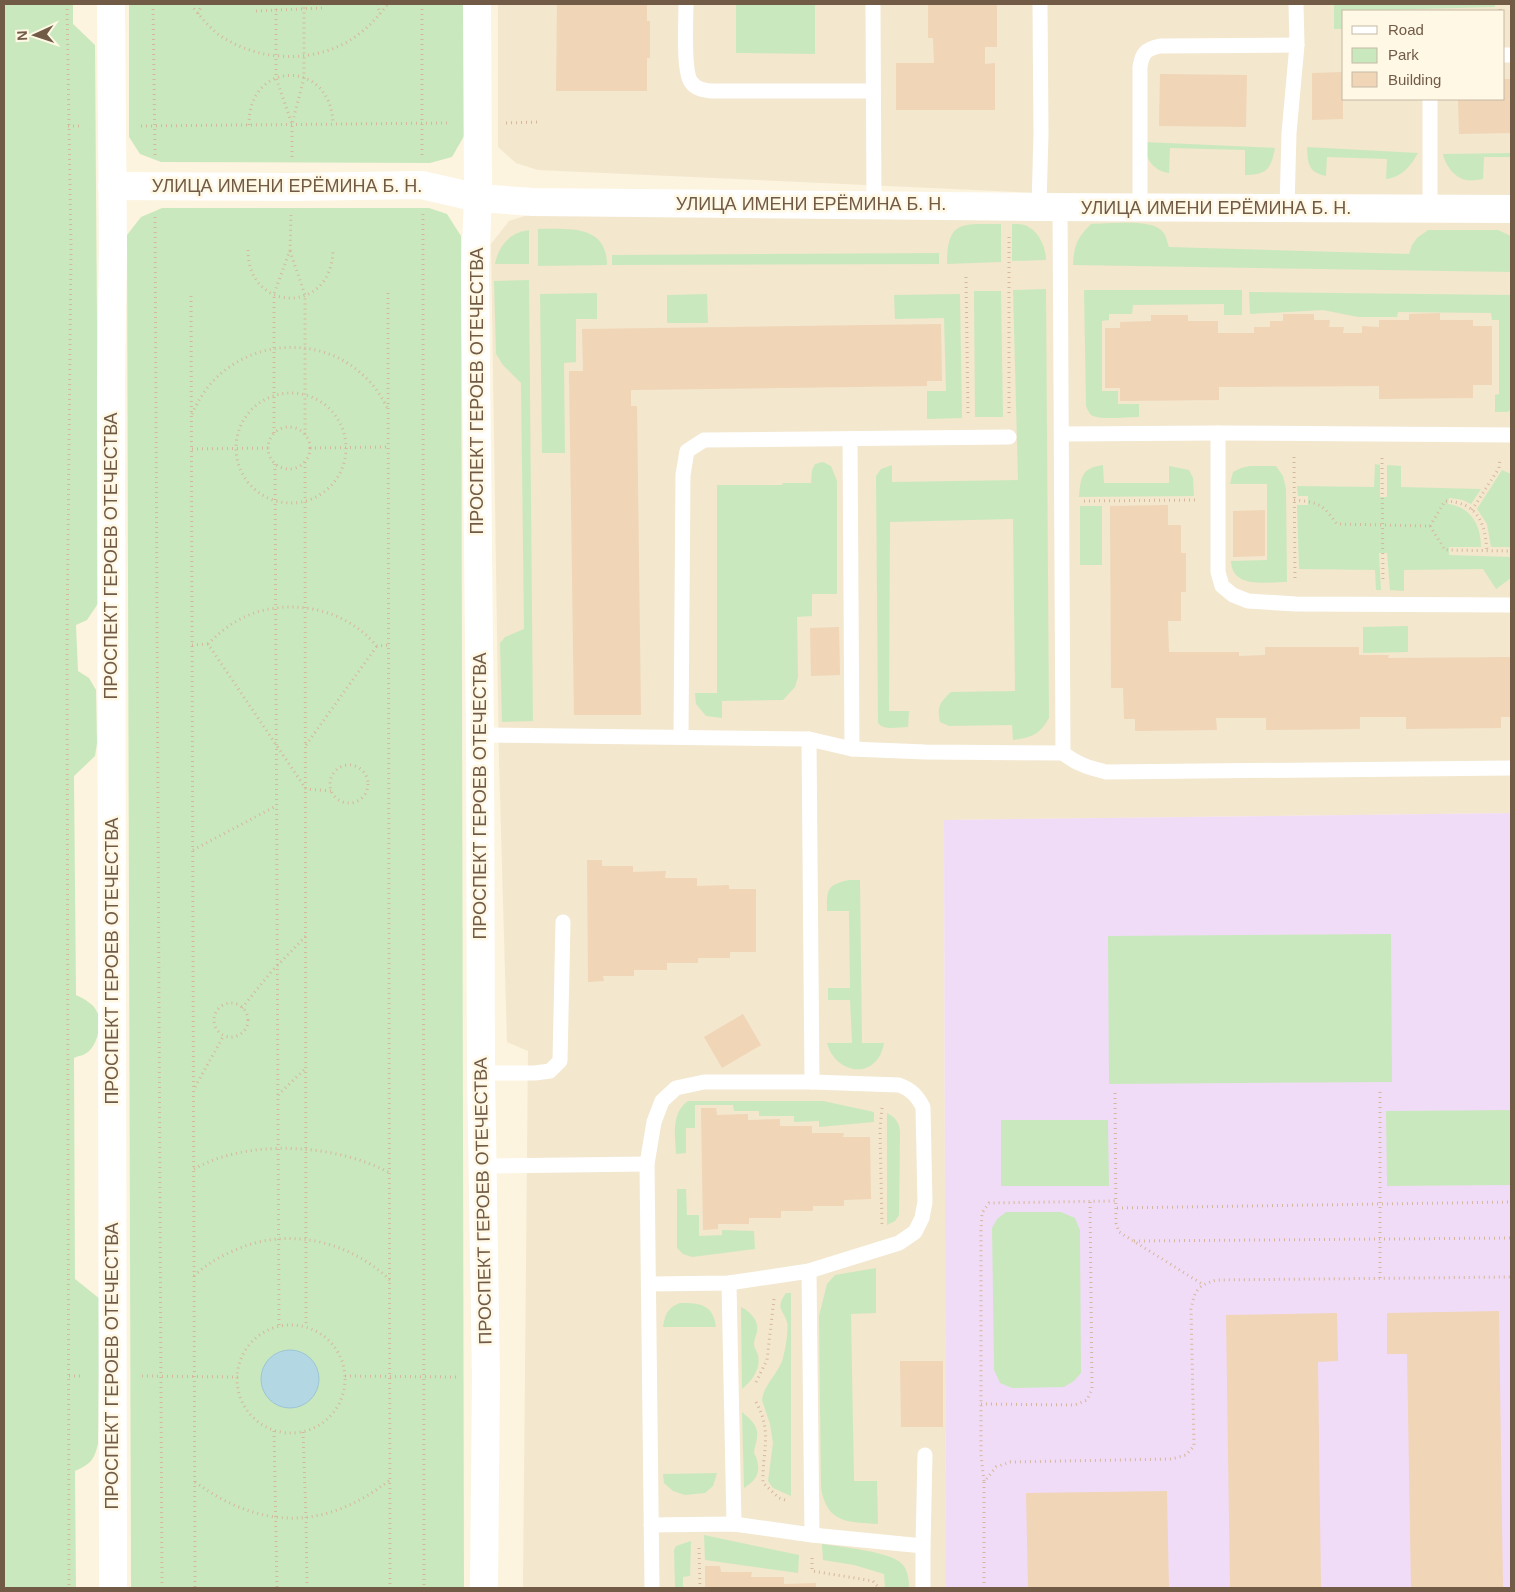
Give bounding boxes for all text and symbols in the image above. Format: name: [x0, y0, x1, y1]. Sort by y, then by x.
north arrow: [10, 10, 60, 60]
legend: [1342, 10, 1505, 100]
text: Road: [1388, 21, 1424, 38]
text: N: [14, 30, 30, 41]
text: Park: [1388, 46, 1419, 63]
text: Building: [1388, 71, 1441, 88]
street label: УЛИЦА ИМЕНИ ЕРЁМИНА Б. Н.: [152, 176, 422, 196]
street label: УЛИЦА ИМЕНИ ЕРЁМИНА Б. Н.: [676, 194, 946, 214]
street label: УЛИЦА ИМЕНИ ЕРЁМИНА Б. Н.: [1081, 198, 1351, 218]
street label: ПРОСПЕКТ ГЕРОЕВ ОТЕЧЕСТВА: [467, 247, 487, 535]
street label: ПРОСПЕКТ ГЕРОЕВ ОТЕЧЕСТВА: [101, 412, 121, 700]
street label: ПРОСПЕКТ ГЕРОЕВ ОТЕЧЕСТВА: [470, 652, 490, 940]
street label: ПРОСПЕКТ ГЕРОЕВ ОТЕЧЕСТВА: [102, 817, 122, 1105]
street label: ПРОСПЕКТ ГЕРОЕВ ОТЕЧЕСТВА: [470, 1057, 496, 1345]
street label: ПРОСПЕКТ ГЕРОЕВ ОТЕЧЕСТВА: [102, 1222, 122, 1510]

